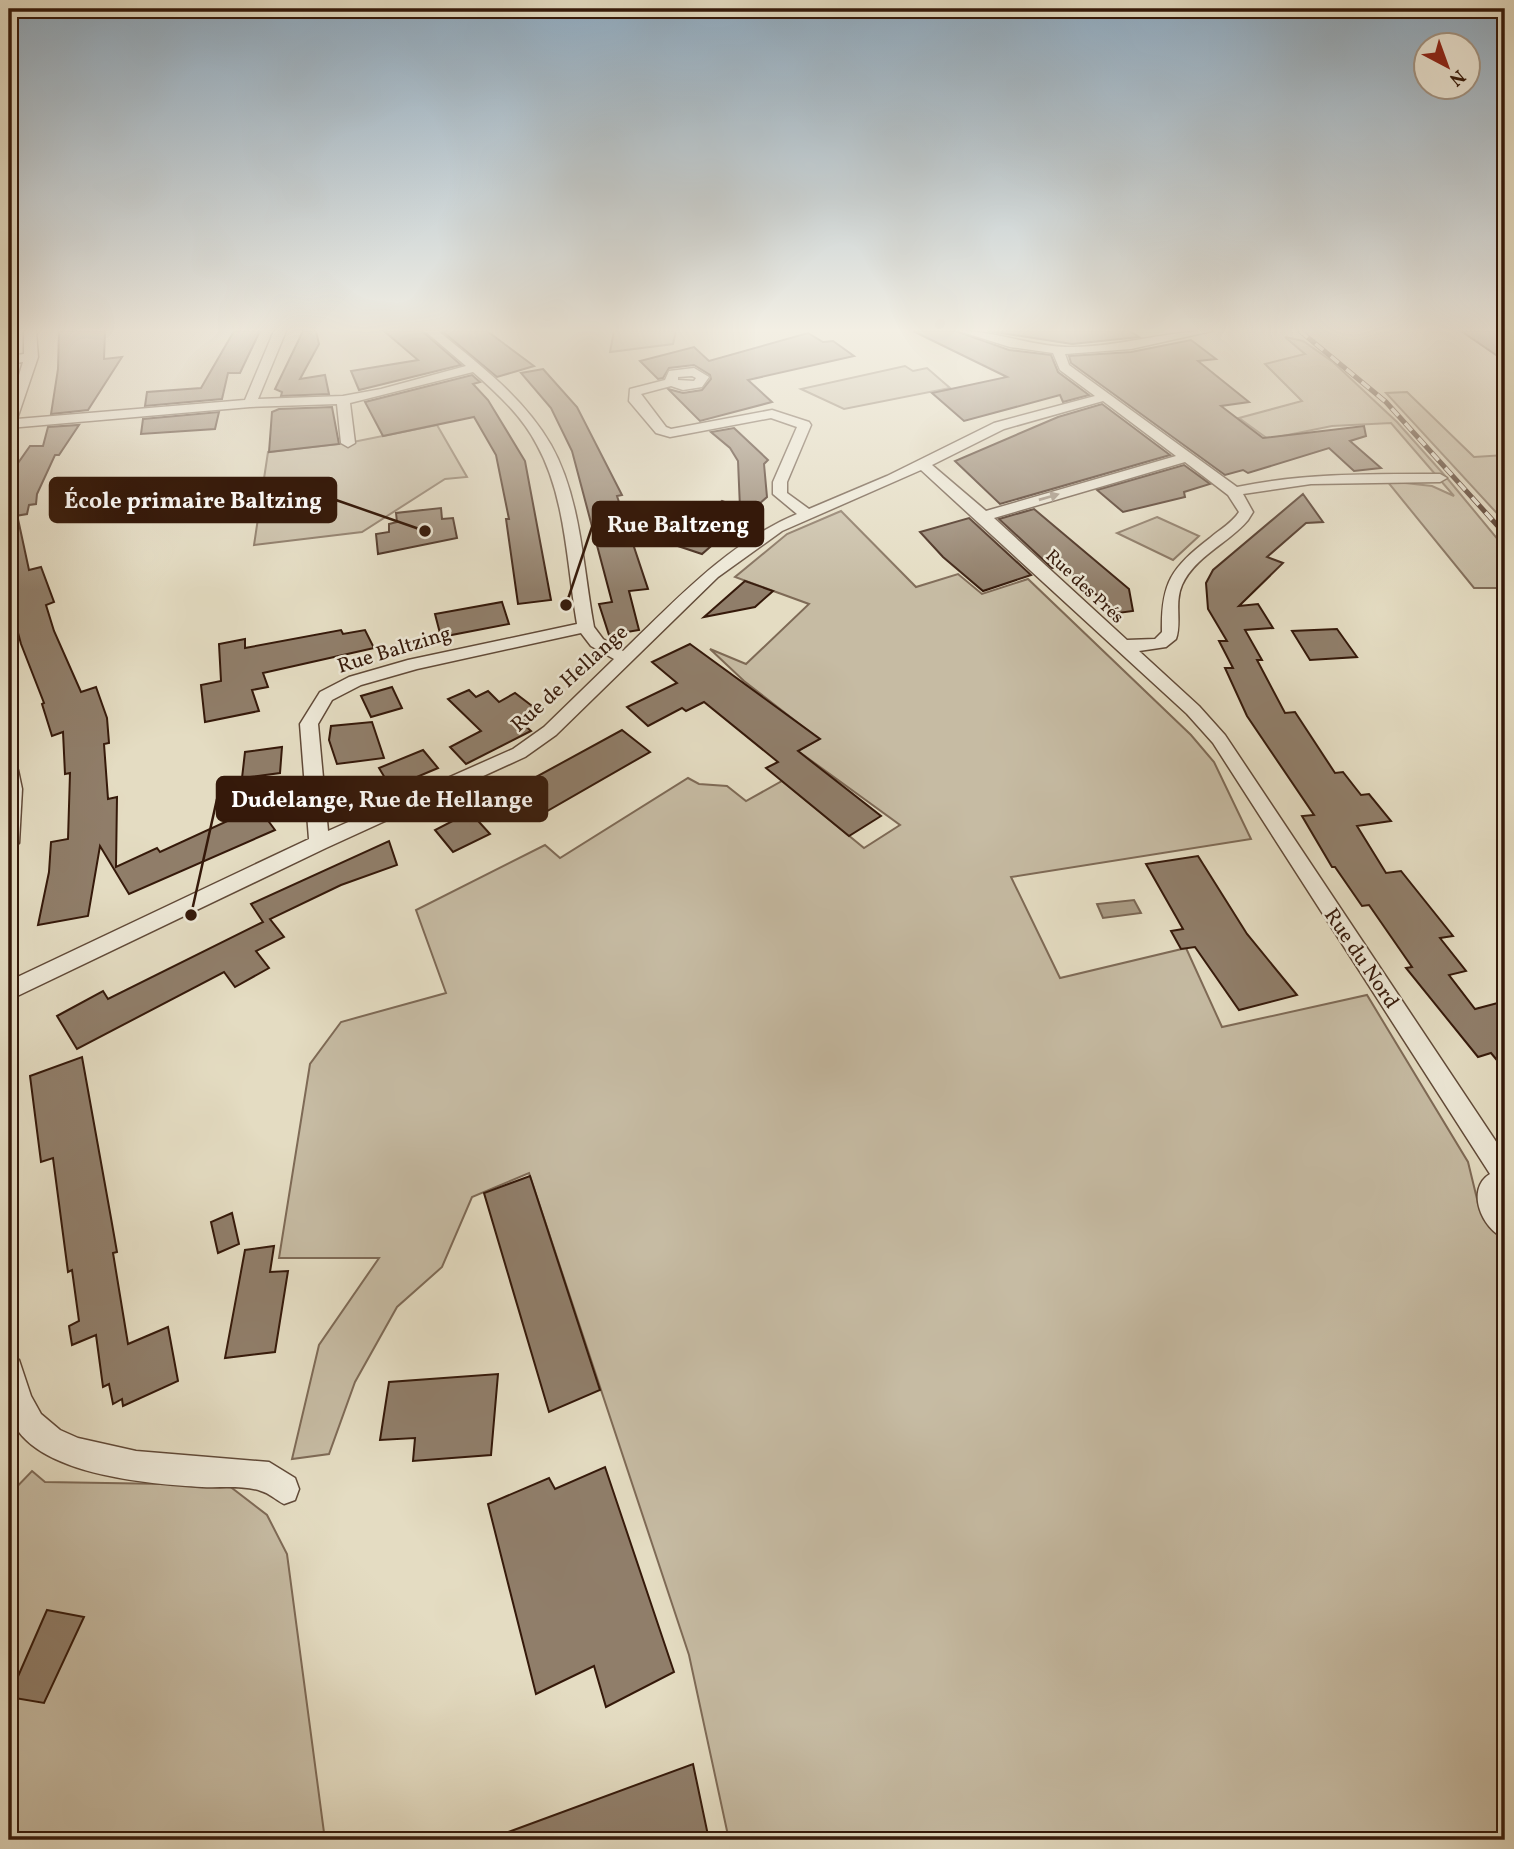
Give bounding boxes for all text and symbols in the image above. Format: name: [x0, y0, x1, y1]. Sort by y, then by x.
north arrow: [1412, 32, 1482, 102]
text: N: [1443, 63, 1471, 92]
callout: École primaire Baltzing: [50, 478, 336, 522]
text: École primaire Baltzing: [64, 486, 322, 518]
one-way arrow: [1038, 492, 1059, 502]
callout: Rue Baltzeng: [593, 502, 763, 546]
text: Rue Baltzeng: [607, 510, 749, 542]
street label: Rue des Prés: [1039, 544, 1129, 630]
street label: Rue Baltzing: [334, 619, 455, 682]
street label: Rue de Hellange: [505, 619, 635, 740]
callout: Dudelange, Rue de Hellange: [217, 777, 547, 821]
text: Dudelange, Rue de Hellange: [231, 785, 533, 817]
street label: Rue du Nord: [1316, 903, 1405, 1015]

